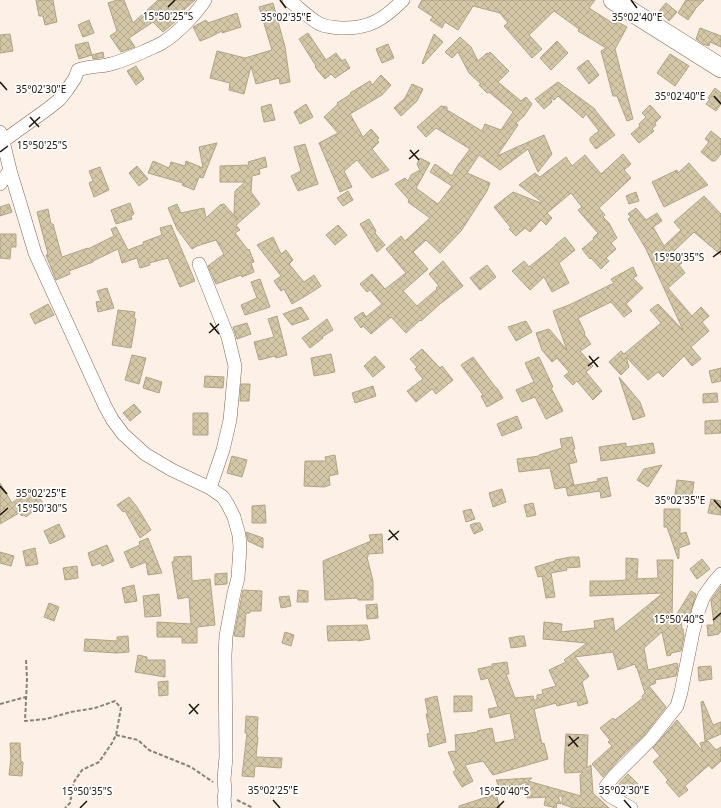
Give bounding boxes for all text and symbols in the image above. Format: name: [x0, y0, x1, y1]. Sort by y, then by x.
text: 15°50'25"S: [143, 9, 194, 23]
text: 35°02'35"E: [261, 10, 311, 24]
text: 35°02'40"E: [612, 10, 662, 24]
text: 35°02'30"E: [16, 82, 66, 96]
text: 35°02'40"E: [655, 89, 705, 103]
text: 15°50'25"S: [17, 138, 68, 152]
text: 15°50'35"S: [654, 250, 705, 264]
text: 35°02'25"E: [16, 486, 66, 500]
text: 35°02'35"E: [655, 493, 705, 507]
text: 15°50'30"S: [17, 501, 68, 515]
text: 15°50'40"S: [654, 612, 705, 626]
text: 35°02'25"E: [248, 783, 298, 797]
text: 35°02'30"E: [599, 783, 649, 797]
text: 15°50'35"S: [62, 784, 113, 798]
text: 15°50'40"S: [479, 784, 530, 798]

